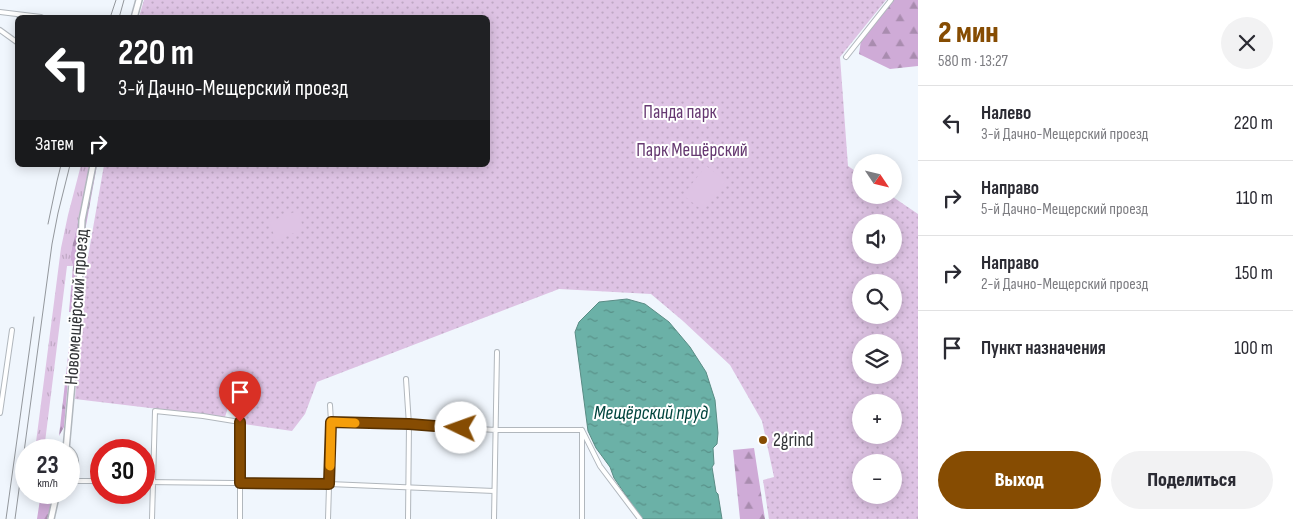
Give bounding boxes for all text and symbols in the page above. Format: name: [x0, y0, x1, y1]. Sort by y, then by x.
text: 2 мин: [938, 15, 999, 51]
button: close: [1221, 17, 1273, 69]
text: 220 m: [118, 32, 194, 75]
icon: left: [35, 35, 100, 100]
text: 580 m · 13:27: [938, 52, 1008, 71]
text: 3-й Дачно-Мещерский проезд: [118, 75, 348, 102]
park label: Панда парк: [643, 101, 718, 124]
text: Налево: [981, 102, 1031, 125]
icon: left: [938, 109, 966, 137]
text: 220 m: [1234, 112, 1273, 135]
text: 3-й Дачно-Мещерский проезд: [981, 125, 1148, 144]
icon: right: [84, 130, 112, 158]
text: Затем: [35, 133, 74, 156]
park label: Парк Мещёрский: [636, 139, 748, 162]
north arrow: [852, 154, 902, 204]
map controls: [852, 154, 902, 504]
text: Направо: [981, 177, 1039, 200]
icon: right: [938, 184, 966, 212]
text: 110 m: [1236, 187, 1273, 210]
text: 5-й Дачно-Мещерский проезд: [981, 200, 1148, 219]
button: sound: [852, 214, 902, 264]
street label: Новомещёрский проезд: [60, 228, 94, 386]
text: Направо: [981, 252, 1039, 275]
icon: right: [938, 259, 966, 287]
text: 150 m: [1235, 262, 1273, 285]
button: search: [852, 274, 902, 324]
text: 2-й Дачно-Мещерский проезд: [981, 275, 1148, 294]
button: layers: [852, 334, 902, 384]
icon: arrive: [938, 334, 966, 362]
text: Пункт назначения: [981, 337, 1106, 360]
text: 100 m: [1234, 337, 1273, 360]
pin: [219, 371, 261, 422]
icon: arrive: [226, 378, 254, 406]
button: +: [852, 394, 902, 444]
position arrow: [434, 401, 486, 453]
water label: Мещёрский пруд: [594, 401, 709, 425]
place label: 2grind: [773, 429, 813, 452]
marker: 2grind: [757, 434, 769, 446]
speed limit sign: 30: [90, 439, 155, 504]
text: 23: [36, 450, 59, 481]
button: Выход: [938, 451, 1101, 509]
button: Поделиться: [1111, 451, 1273, 509]
button: −: [852, 454, 902, 504]
text: km/h: [37, 476, 58, 491]

